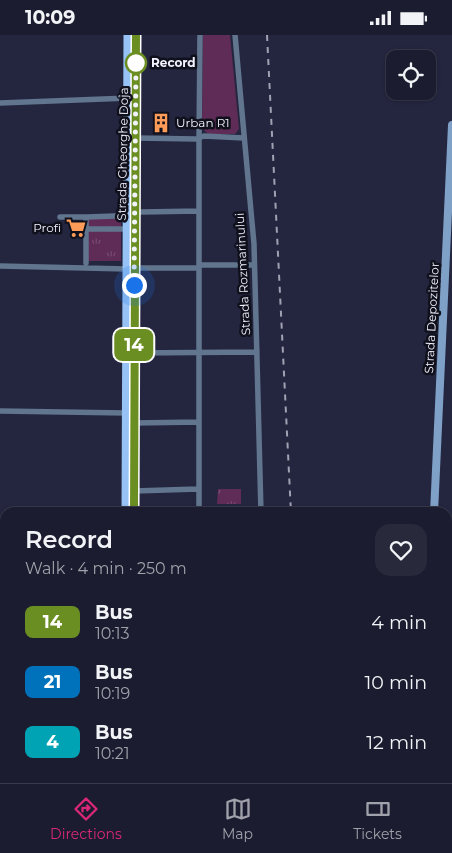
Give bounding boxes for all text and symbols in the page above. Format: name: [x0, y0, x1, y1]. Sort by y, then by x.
text: 10:09: [25, 6, 75, 29]
map controls: [386, 50, 436, 100]
button: locate: [386, 50, 436, 100]
marker: Record: [125, 52, 147, 74]
place label: Record: [151, 55, 196, 70]
street label: Strada Gheorghe Doja: [114, 87, 131, 221]
building icon: Urban R1: [150, 112, 172, 134]
place label: Urban R1: [176, 115, 230, 130]
street label: Strada Rozmarinului: [232, 212, 253, 336]
supermarket icon: Profi: [65, 217, 87, 239]
place label: Profi: [33, 220, 61, 235]
street label: Strada Depozitelor: [421, 262, 442, 374]
your location: [122, 273, 147, 298]
line badge: 14: [112, 329, 156, 361]
text: 14: [124, 334, 144, 356]
button: heart: [375, 524, 427, 576]
text: Record: [25, 525, 113, 554]
text: Walk · 4 min · 250 m: [25, 559, 187, 578]
text: Bus: [95, 601, 133, 624]
text: 14: [43, 611, 62, 633]
text: 4 min: [371, 611, 427, 634]
text: 10:13: [95, 624, 130, 643]
text: Bus: [95, 661, 133, 684]
text: 21: [44, 671, 61, 693]
text: 10 min: [364, 671, 427, 694]
text: 10:19: [95, 684, 130, 703]
text: Bus: [95, 721, 133, 744]
text: 4: [46, 731, 59, 753]
text: 12 min: [366, 731, 427, 754]
text: 10:21: [95, 744, 130, 763]
tab: Directions: [50, 795, 122, 843]
tab: Map: [222, 795, 253, 843]
tab: Tickets: [353, 795, 402, 843]

